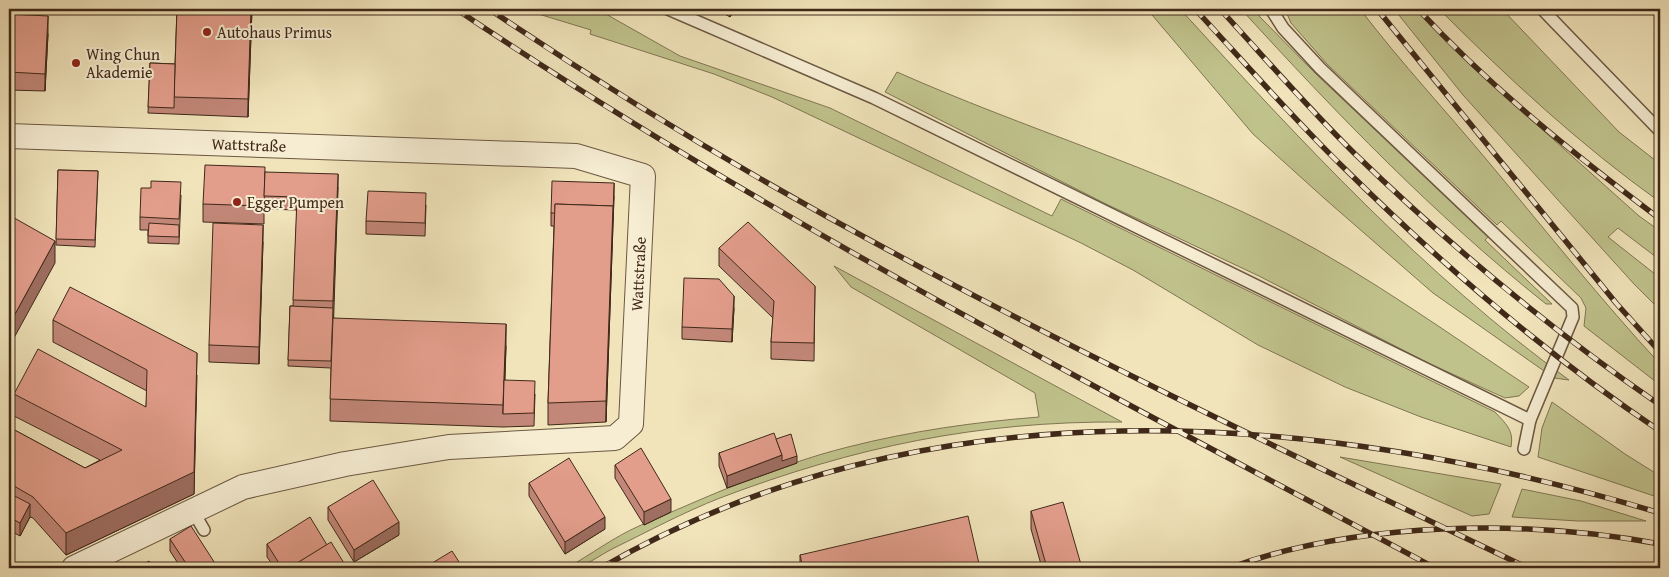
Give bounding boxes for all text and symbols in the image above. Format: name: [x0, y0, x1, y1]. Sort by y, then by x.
place label: Autohaus Primus: [217, 20, 332, 44]
marker: Autohaus Primus: [201, 26, 213, 38]
place label: Wing Chun Akademie: [86, 42, 160, 84]
marker: Wing Chun Akademie: [70, 57, 82, 69]
street label: Wattstraße: [211, 131, 287, 158]
place label: Egger Pumpen: [247, 190, 344, 214]
marker: Egger Pumpen: [231, 196, 243, 208]
street label: Wattstraße: [624, 236, 652, 312]

